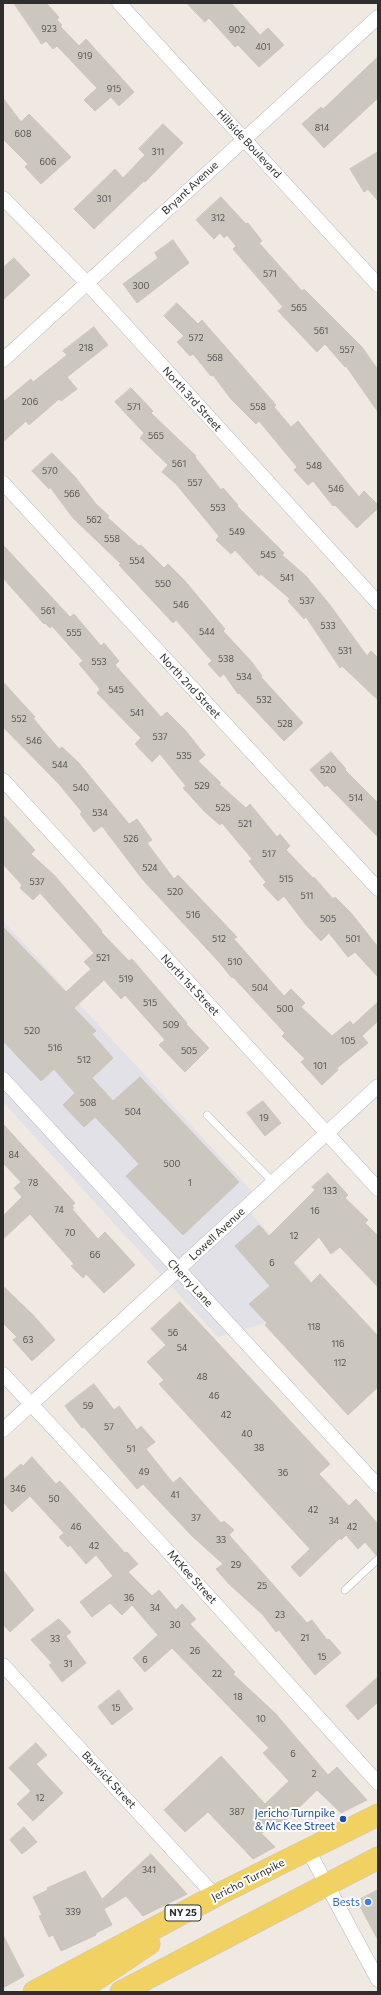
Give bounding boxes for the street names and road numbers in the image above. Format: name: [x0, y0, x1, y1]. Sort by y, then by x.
street label: Hillside Boulevard: [214, 107, 284, 181]
street label: Bryant Avenue: [159, 158, 221, 218]
street label: North 3rd Street: [160, 364, 224, 434]
street label: North 2nd Street: [156, 651, 224, 721]
street label: North 1st Street: [158, 951, 222, 1019]
street label: Lowell Avenue: [186, 1205, 248, 1263]
street label: Cherry Lane: [165, 1256, 215, 1310]
street label: McKee Street: [164, 1547, 220, 1607]
street label: Barwick Street: [79, 1749, 139, 1811]
street label: Jericho Turnpike: [209, 1856, 287, 1904]
road number: NY 25: [165, 1905, 201, 1921]

